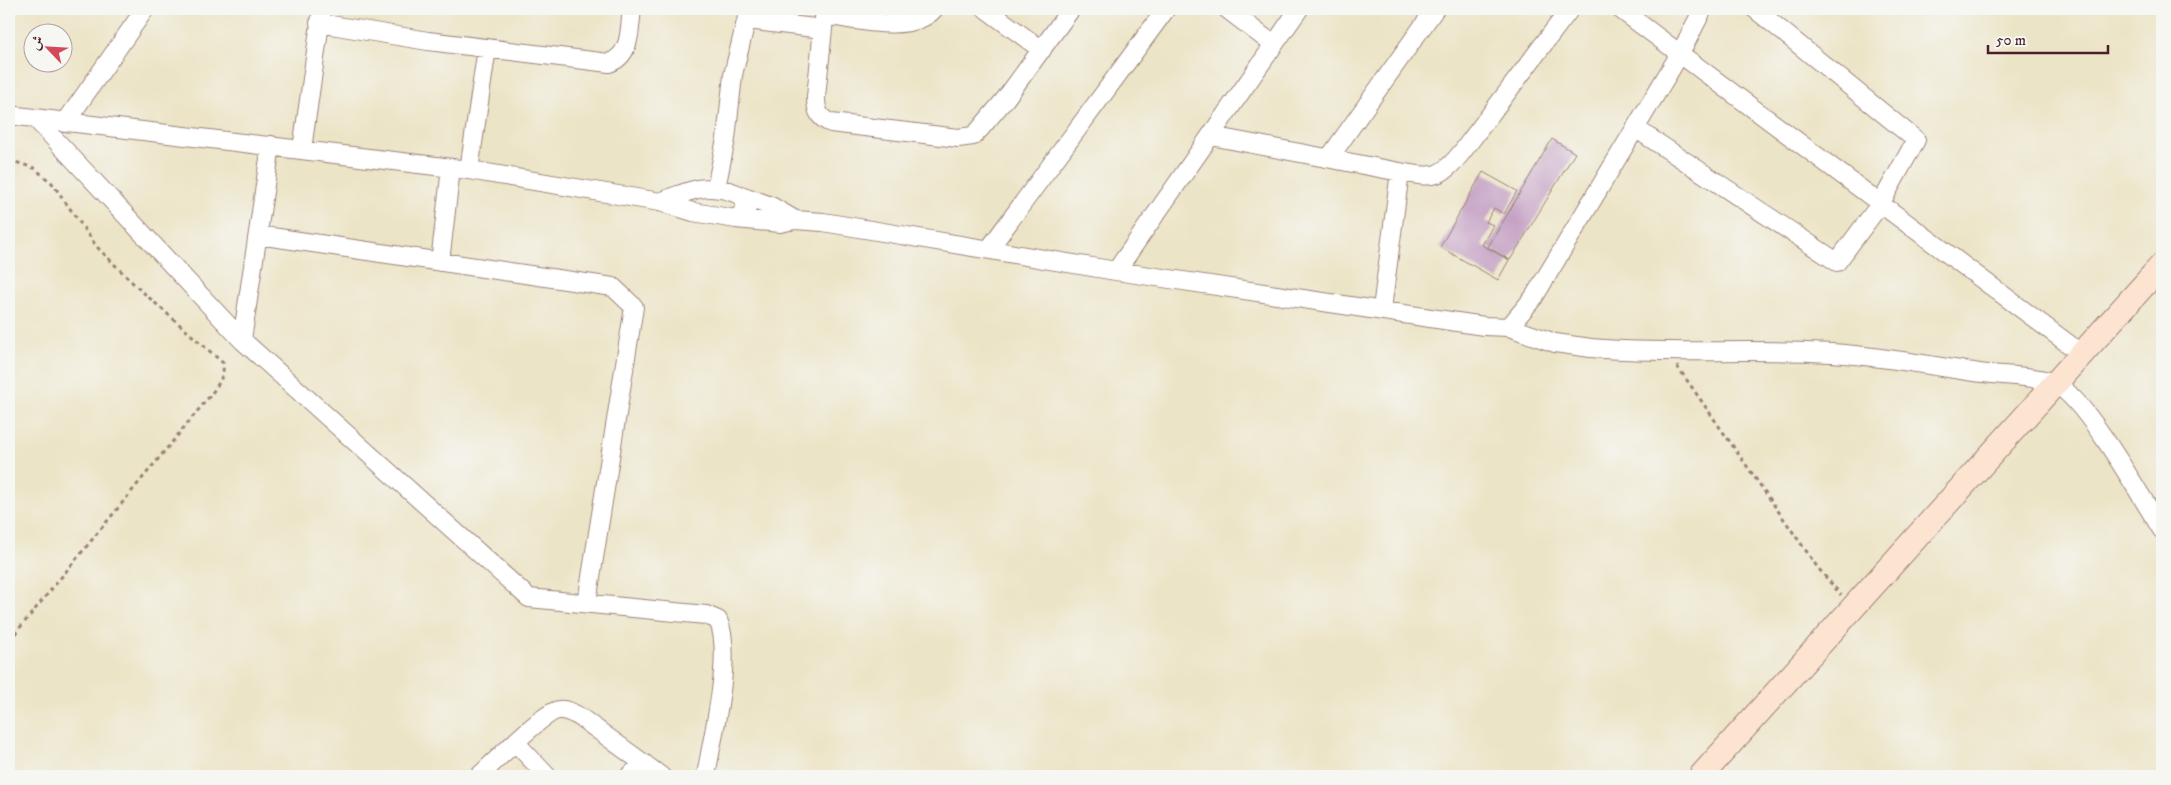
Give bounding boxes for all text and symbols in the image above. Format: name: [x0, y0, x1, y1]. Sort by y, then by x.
north arrow: [22, 22, 72, 72]
scale bar: [1988, 22, 2108, 54]
text: 50 m: [1996, 31, 2026, 50]
text: ش: [26, 33, 48, 53]

